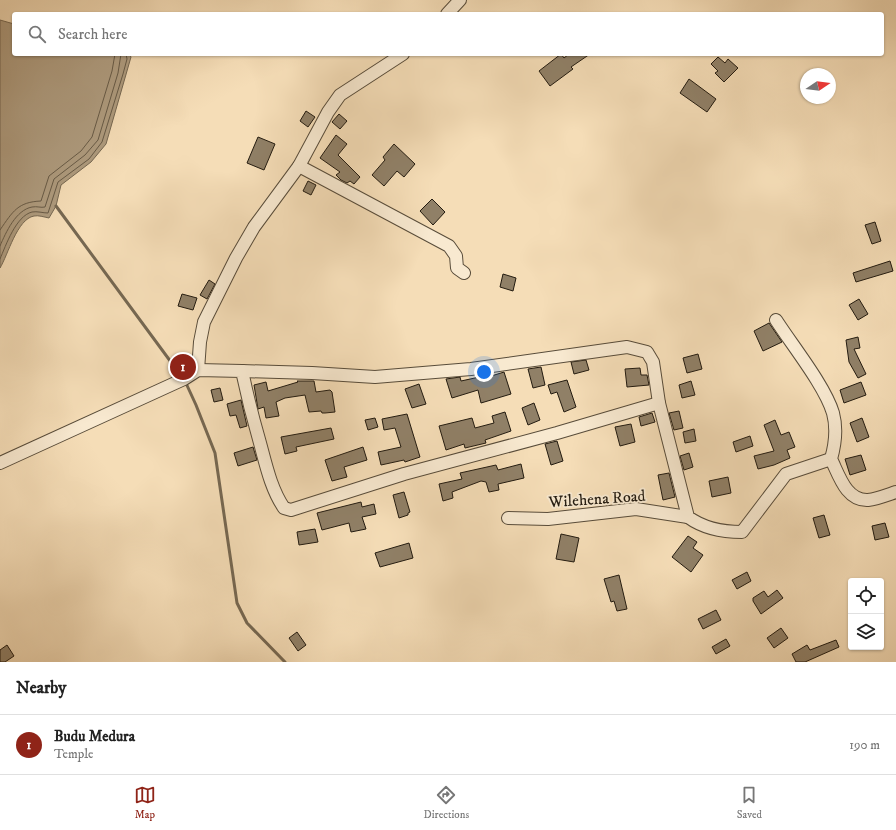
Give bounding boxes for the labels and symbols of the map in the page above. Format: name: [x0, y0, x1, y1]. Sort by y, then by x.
north arrow: [800, 68, 836, 104]
pin: 1: [170, 352, 196, 382]
your location: [474, 362, 494, 382]
street label: Wilehena Road: [547, 486, 646, 512]

